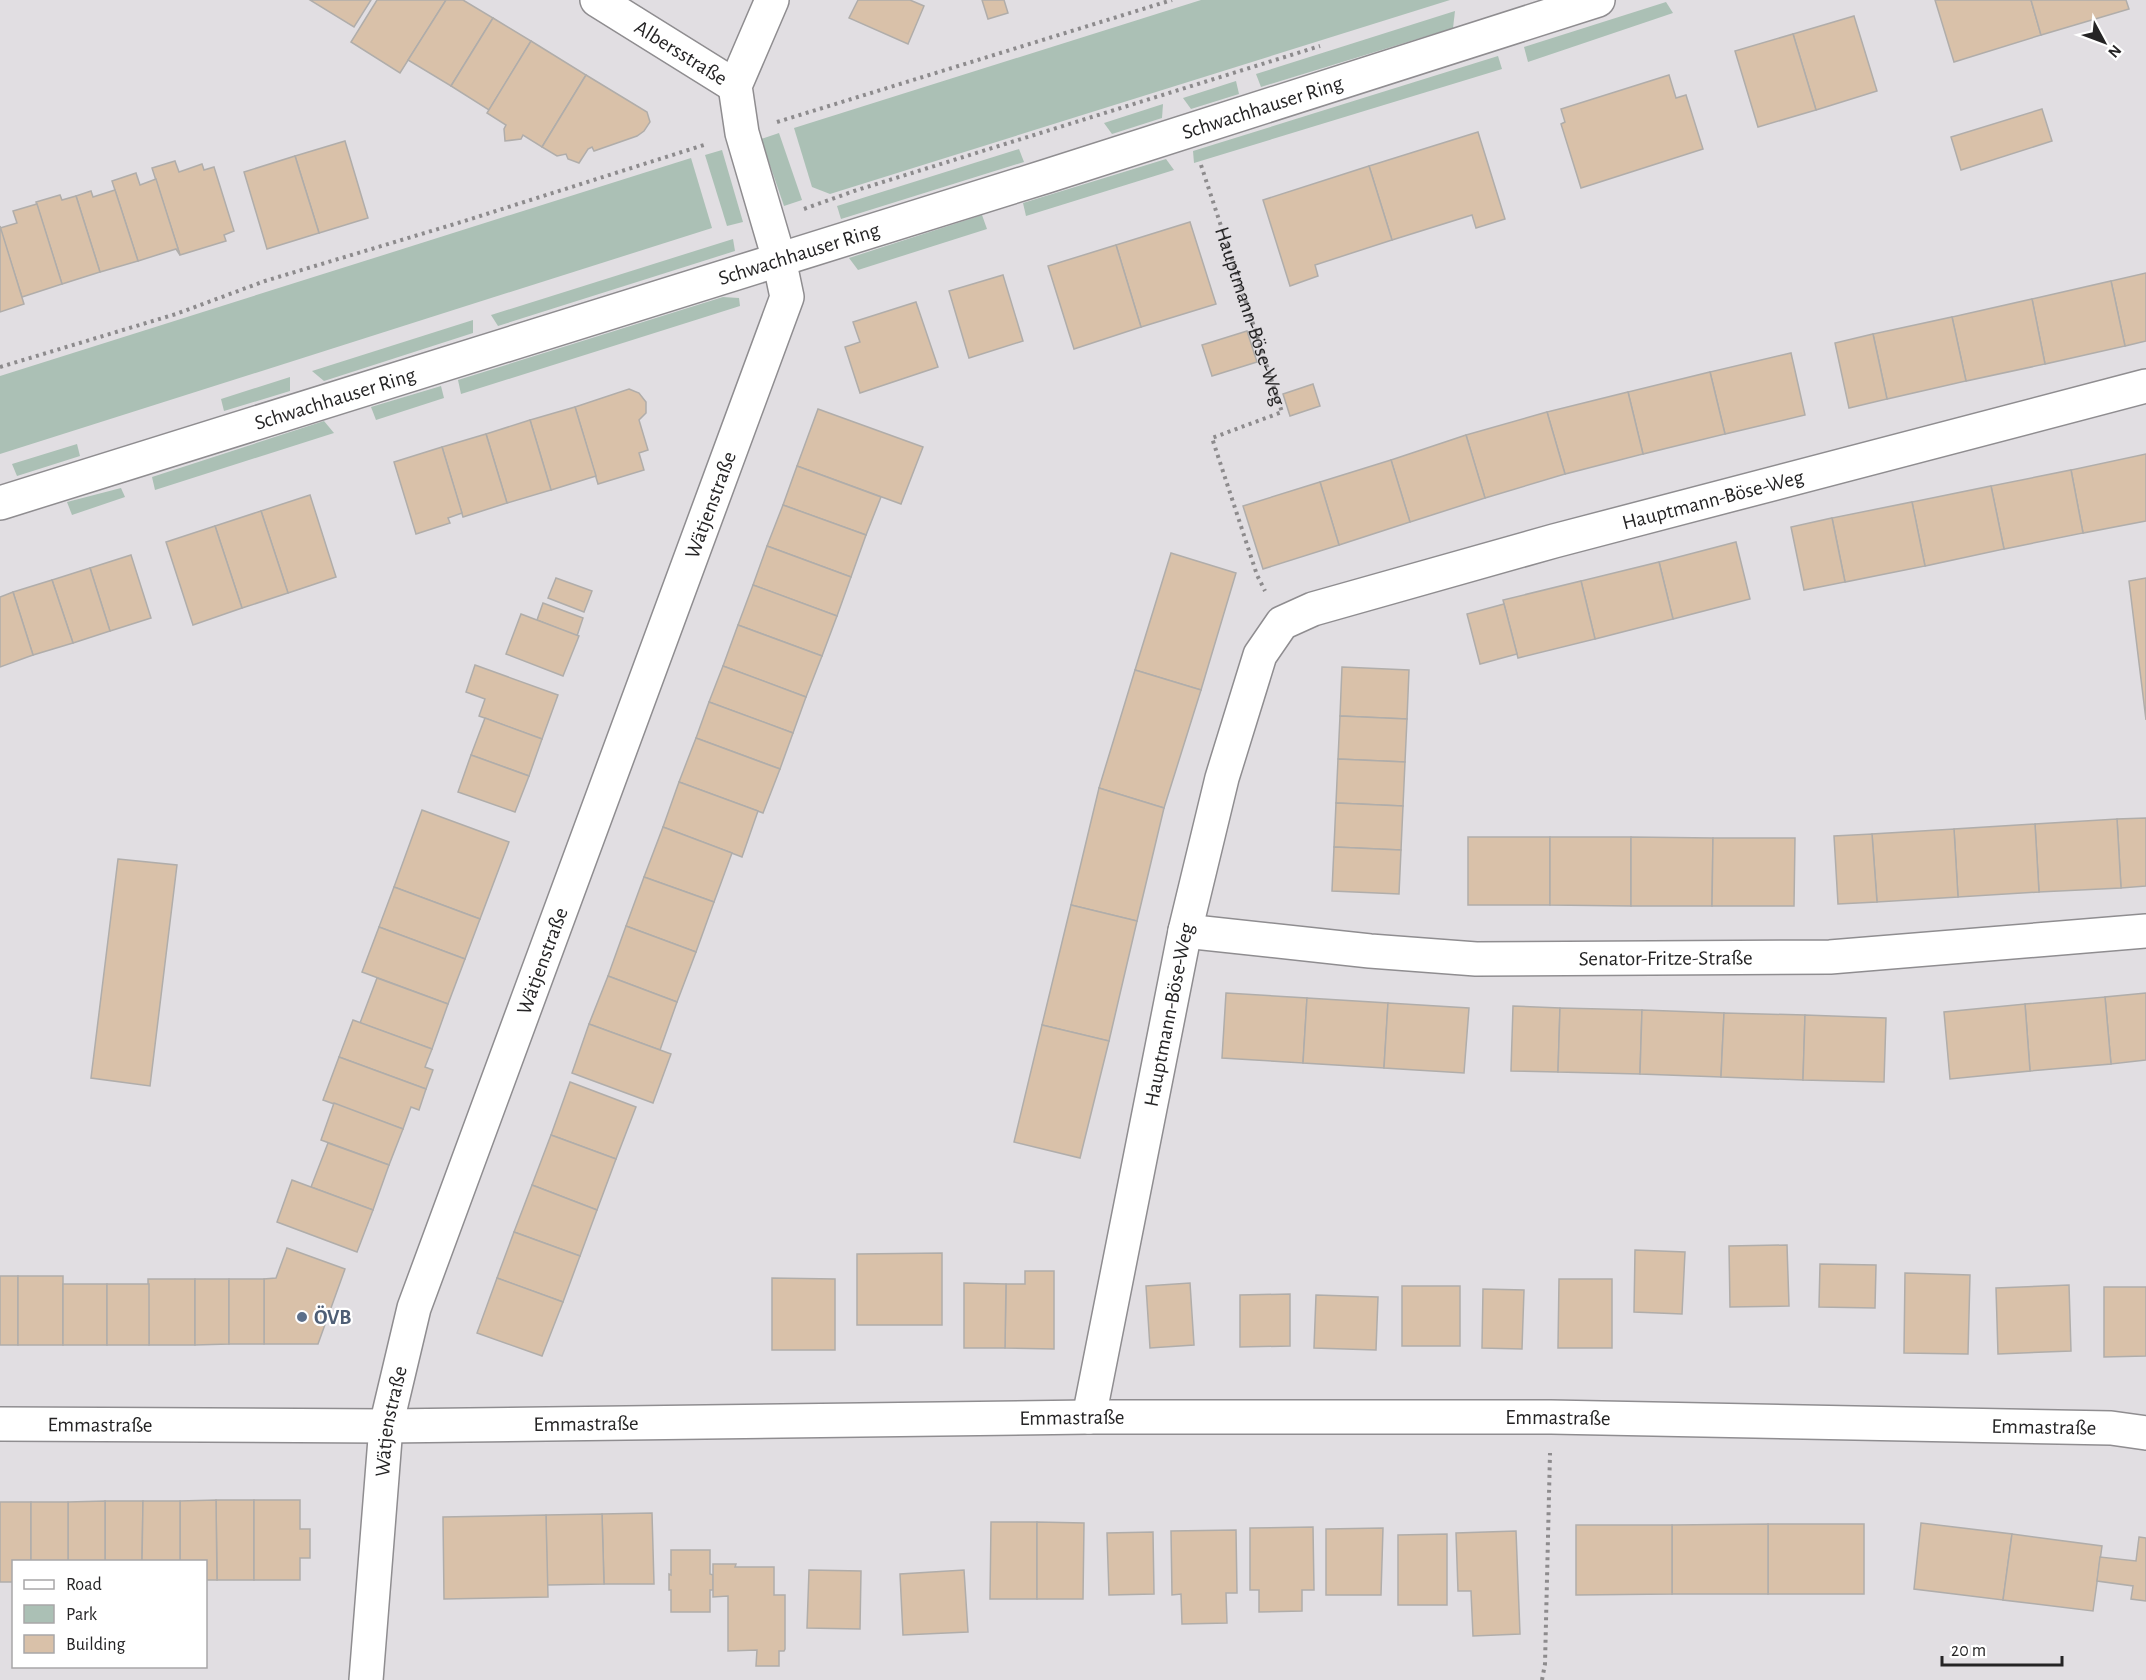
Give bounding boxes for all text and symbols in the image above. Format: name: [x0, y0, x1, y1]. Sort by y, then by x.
north arrow: [2074, 12, 2134, 72]
street label: Albersstraße: [631, 16, 731, 89]
text: N: [2105, 42, 2124, 61]
street label: Schwachhauser Ring: [1180, 72, 1346, 143]
street label: Schwachhauser Ring: [716, 219, 883, 289]
street label: Hauptmann-Böse-Weg: [1211, 224, 1289, 409]
street label: Schwachhauser Ring: [252, 364, 419, 434]
street label: Wätjenstraße: [681, 449, 740, 561]
street label: Hauptmann-Böse-Weg: [1620, 466, 1807, 534]
street label: Wätjenstraße: [513, 905, 572, 1017]
street label: Hauptmann-Böse-Weg: [1141, 920, 1198, 1108]
street label: Senator-Fritze-Straße: [1579, 947, 1753, 969]
place label: ÖVB: [314, 1305, 351, 1328]
marker: ÖVB: [295, 1310, 309, 1324]
street label: Wätjenstraße: [372, 1364, 411, 1478]
street label: Emmastraße: [1019, 1407, 1125, 1429]
street label: Emmastraße: [1505, 1407, 1611, 1429]
street label: Emmastraße: [533, 1413, 639, 1435]
street label: Emmastraße: [47, 1414, 153, 1436]
street label: Emmastraße: [1991, 1416, 2097, 1439]
legend: [12, 1560, 207, 1668]
text: Road: [66, 1576, 102, 1594]
text: Park: [66, 1606, 98, 1624]
scale bar: [1942, 1629, 2062, 1667]
text: Building: [66, 1636, 126, 1654]
text: 20 m: [1951, 1642, 1986, 1660]

